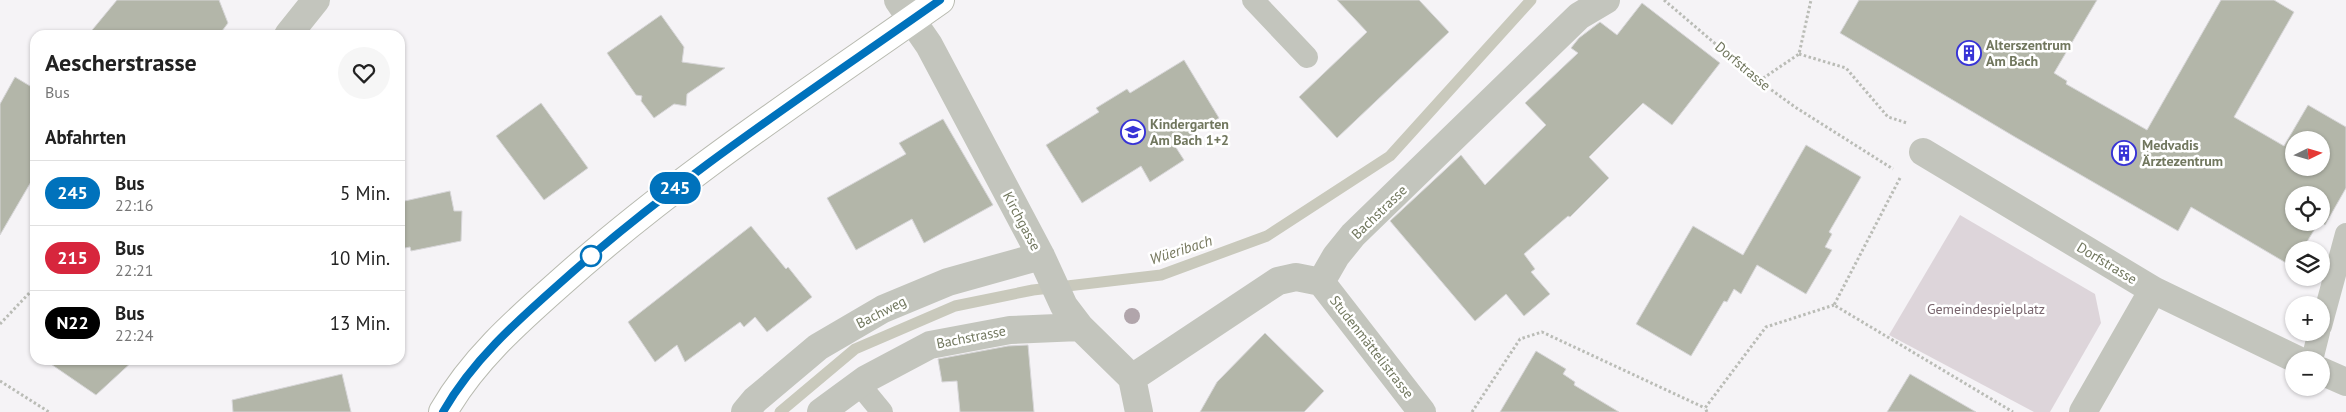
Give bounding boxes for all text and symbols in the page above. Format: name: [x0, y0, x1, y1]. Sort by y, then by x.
place label: Alterszentrum Am Bach: [1986, 36, 2071, 70]
street label: Dorfstrasse: [1711, 38, 1775, 94]
building icon: Alterszentrum Am Bach: [1956, 40, 1982, 66]
text: Aescherstrasse: [45, 47, 197, 78]
button: heart: [338, 47, 390, 99]
text: Bus: [45, 82, 70, 102]
place label: Kindergarten Am Bach 1+2: [1150, 115, 1229, 149]
school or university icon: Kindergarten Am Bach 1+2: [1120, 119, 1146, 145]
text: Abfahrten: [45, 125, 126, 149]
north arrow: [2285, 131, 2330, 176]
map controls: [2285, 131, 2330, 396]
place label: Medvadis Ärztezentrum: [2142, 136, 2223, 170]
building icon: Medvadis Ärztezentrum: [2111, 140, 2137, 166]
text: Bus: [115, 171, 144, 195]
line badge: 245: [646, 172, 704, 204]
text: 245: [660, 176, 690, 199]
text: 245: [57, 181, 88, 204]
text: 5 Min.: [340, 181, 390, 205]
street label: Bachstrasse: [1347, 181, 1411, 243]
button: locate: [2285, 186, 2330, 231]
street label: Kirchgasse: [999, 188, 1045, 254]
text: 22:16: [115, 195, 153, 215]
water label: Wüeribach: [1147, 230, 1215, 269]
text: Bus: [115, 236, 144, 260]
street label: Dorfstrasse: [2074, 238, 2140, 288]
button: layers: [2285, 241, 2330, 286]
unlabelled marker: [580, 245, 602, 267]
text: 215: [57, 246, 88, 269]
text: 10 Min.: [330, 246, 390, 270]
text: 22:21: [115, 260, 153, 280]
street label: Bachweg: [853, 292, 909, 332]
street label: Studenmättelistrasse: [1326, 292, 1418, 402]
button: +: [2285, 296, 2330, 341]
park label: Gemeindespielplatz: [1927, 300, 2045, 318]
text: Bus: [115, 301, 144, 325]
text: N22: [56, 311, 89, 334]
text: 13 Min.: [330, 311, 390, 335]
street label: Bachstrasse: [935, 321, 1007, 353]
text: 22:24: [115, 325, 153, 345]
button: −: [2285, 351, 2330, 396]

